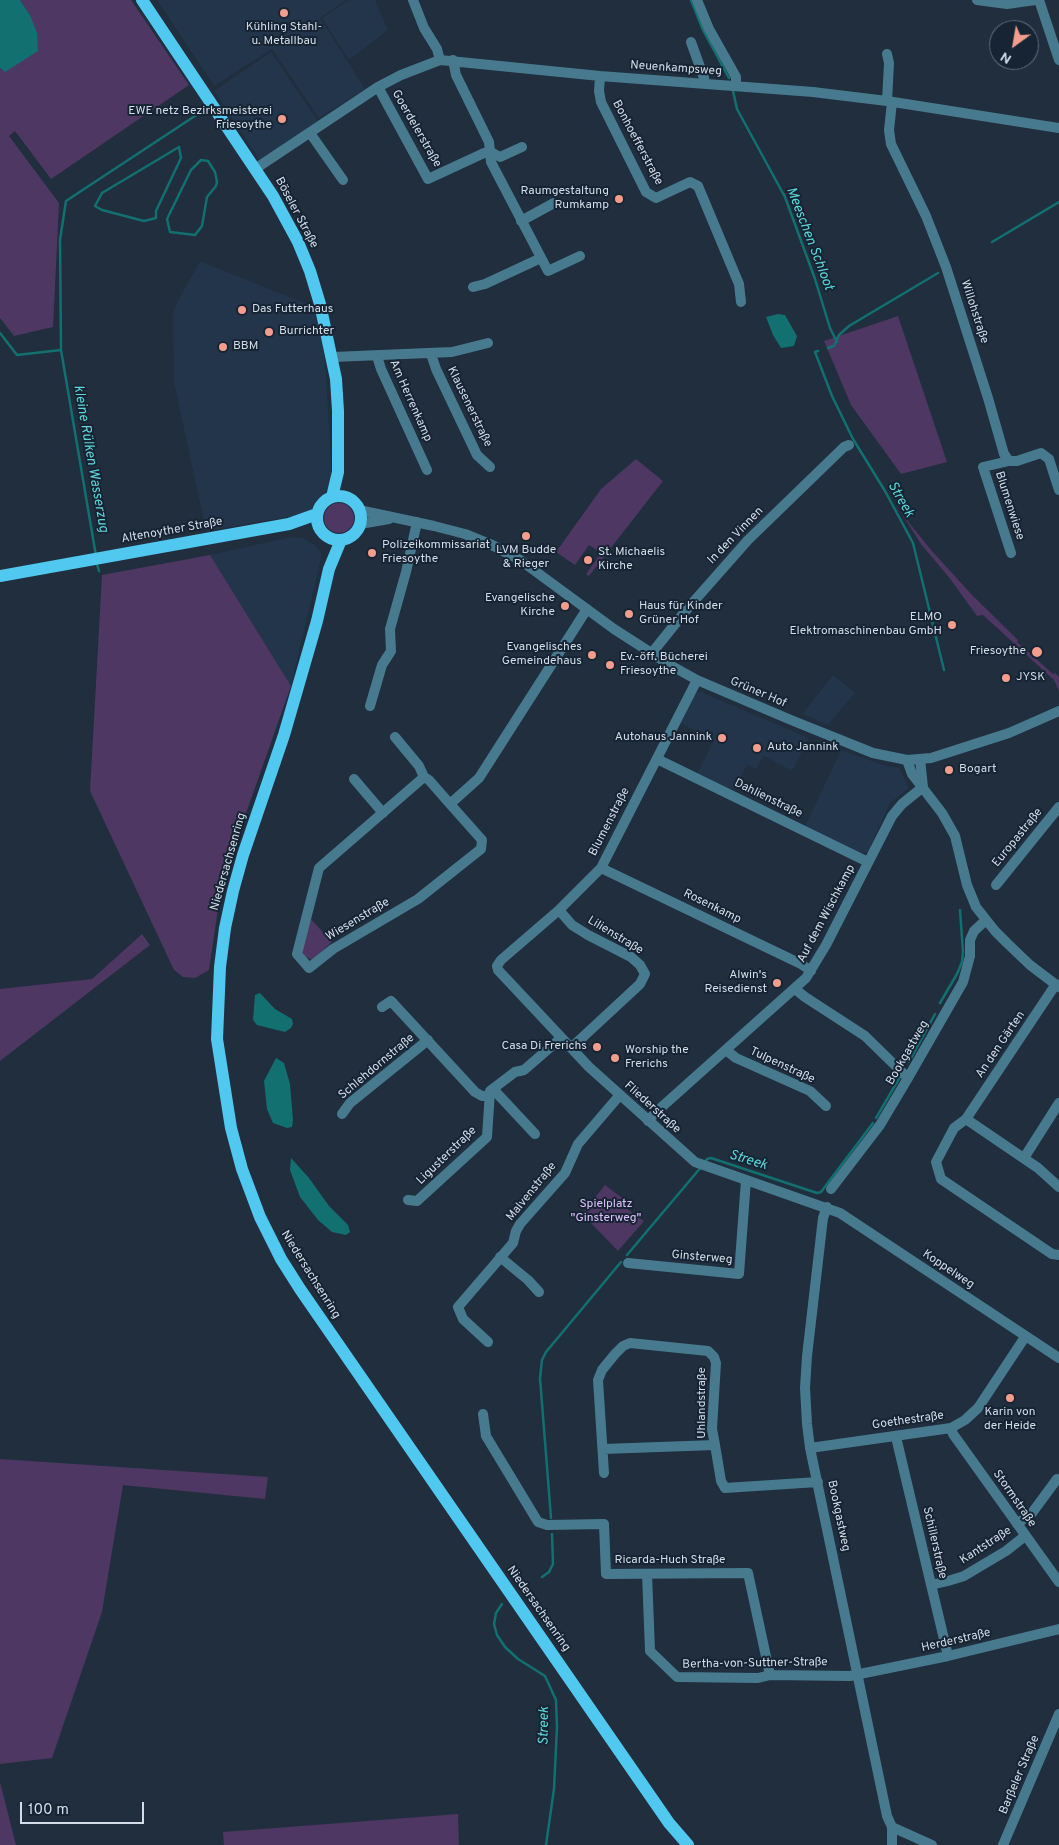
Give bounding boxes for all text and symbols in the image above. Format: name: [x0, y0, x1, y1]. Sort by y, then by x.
marker: Kühling Stahl- u. Metallbau: [278, 7, 290, 19]
north arrow: [989, 20, 1039, 70]
place label: Kühling Stahl- u. Metallbau: [246, 21, 322, 49]
text: N: [998, 47, 1015, 67]
street label: Neuenkampsweg: [630, 59, 722, 79]
street label: Goerdelerstraße: [388, 88, 444, 170]
street label: Bonhoefferstraße: [609, 98, 665, 188]
place label: EWE netz Bezirksmeisterei Friesoythe: [128, 105, 272, 133]
marker: EWE netz Bezirksmeisterei Friesoythe: [276, 113, 288, 125]
street label: Böseler Straße: [271, 175, 321, 251]
place label: Raumgestaltung Rumkamp: [520, 185, 609, 213]
water label: Meeschen Schloot: [782, 185, 836, 293]
marker: Raumgestaltung Rumkamp: [613, 193, 625, 205]
street label: Willohstraße: [957, 278, 991, 346]
place label: Das Futterhaus: [252, 303, 333, 317]
marker: Das Futterhaus: [236, 304, 248, 316]
place label: Burrichter: [279, 325, 334, 339]
marker: Burrichter: [263, 326, 275, 338]
place label: BBM: [233, 340, 258, 354]
marker: BBM: [217, 341, 229, 353]
street label: Am Herrenkamp: [386, 358, 434, 444]
street label: Klausenerstraße: [443, 364, 495, 450]
water label: kleine Rülken Wasserzug: [69, 384, 111, 534]
street label: Blumenwiese: [991, 470, 1027, 542]
water label: Streek: [883, 479, 917, 521]
street label: In den Vinnen: [705, 504, 767, 568]
street label: Altenoyther Straße: [120, 515, 224, 547]
marker: LVM Budde & Rieger: [520, 530, 532, 542]
place label: Polizeikommissariat Friesoythe: [382, 539, 490, 567]
place label: LVM Budde & Rieger: [496, 544, 556, 572]
place label: St. Michaelis Kirche: [598, 546, 665, 574]
marker: Polizeikommissariat Friesoythe: [366, 547, 378, 559]
marker: St. Michaelis Kirche: [582, 554, 594, 566]
place label: Evangelische Kirche: [485, 592, 555, 620]
marker: Evangelische Kirche: [559, 600, 571, 612]
place label: Haus für Kinder Grüner Hof: [639, 600, 723, 628]
marker: Haus für Kinder Grüner Hof: [623, 608, 635, 620]
place label: ELMO Elektromaschinenbau GmbH: [789, 611, 942, 639]
marker: ELMO Elektromaschinenbau GmbH: [946, 619, 958, 631]
place label: Evangelisches Gemeindehaus: [502, 641, 582, 669]
place label: Friesoythe: [970, 645, 1026, 659]
marker: Friesoythe: [1030, 645, 1044, 659]
marker: Evangelisches Gemeindehaus: [586, 649, 598, 661]
place label: Ev.-öff. Bücherei Friesoythe: [620, 651, 708, 679]
marker: Ev.-öff. Bücherei Friesoythe: [604, 659, 616, 671]
place label: JYSK: [1016, 671, 1045, 685]
marker: JYSK: [1000, 672, 1012, 684]
street label: Grüner Hof: [728, 675, 788, 711]
place label: Autohaus Jannink: [615, 731, 712, 745]
marker: Autohaus Jannink: [716, 732, 728, 744]
place label: Auto Jannink: [767, 741, 839, 755]
marker: Auto Jannink: [751, 742, 763, 754]
place label: Bogart: [959, 763, 997, 777]
marker: Bogart: [943, 764, 955, 776]
street label: Dahlienstraße: [732, 776, 804, 822]
street label: Blumenstraße: [587, 785, 633, 859]
street label: Europastraße: [990, 806, 1046, 870]
street label: Niedersachsenring: [208, 811, 250, 913]
street label: Auf dem Wischkamp: [795, 863, 859, 965]
street label: Rosenkamp: [681, 887, 743, 927]
street label: Wiesenstraße: [324, 895, 392, 945]
street label: Lilienstraße: [584, 914, 646, 958]
place label: Alwin's Reisedienst: [704, 969, 767, 997]
marker: Alwin's Reisedienst: [771, 977, 783, 989]
street label: An den Gärten: [973, 1009, 1029, 1081]
street label: Bookgastweg: [884, 1018, 932, 1088]
street label: Schlehdornstraße: [336, 1031, 418, 1103]
place label: Casa Di Frerichs: [501, 1040, 587, 1054]
marker: Casa Di Frerichs: [591, 1041, 603, 1053]
place label: Worship the Frerichs: [625, 1044, 689, 1072]
street label: Tulpenstraße: [747, 1045, 817, 1087]
marker: Worship the Frerichs: [609, 1052, 621, 1064]
street label: Fliederstraße: [621, 1079, 683, 1137]
street label: Ligusterstraße: [414, 1124, 480, 1188]
water label: Streek: [727, 1147, 769, 1175]
street label: Malvenstraße: [504, 1160, 560, 1224]
park label: Spielplatz "Ginsterweg": [571, 1198, 641, 1226]
street label: Niedersachsenring: [277, 1228, 343, 1322]
street label: Koppelweg: [919, 1247, 977, 1293]
street label: Ginsterweg: [671, 1248, 733, 1268]
street label: Uhlandstraße: [696, 1367, 710, 1439]
marker: Karin von der Heide: [1004, 1392, 1016, 1404]
place label: Karin von der Heide: [984, 1406, 1036, 1434]
street label: Goethestraße: [871, 1409, 945, 1433]
street label: Stormstraße: [989, 1468, 1039, 1530]
street label: Bookgastweg: [823, 1479, 853, 1553]
street label: Schillerstraße: [919, 1506, 949, 1580]
street label: Kantstraße: [958, 1524, 1014, 1568]
street label: Ricarda-Huch Straße: [614, 1554, 726, 1568]
street label: Niedersachsenring: [503, 1563, 573, 1655]
street label: Herderstraße: [920, 1626, 992, 1656]
street label: Bertha-von-Suttner-Straße: [682, 1656, 828, 1672]
water label: Streek: [536, 1706, 554, 1746]
street label: Barßeler Straße: [997, 1733, 1043, 1817]
scale bar: [22, 1792, 146, 1824]
text: 100 m: [28, 1801, 69, 1820]

